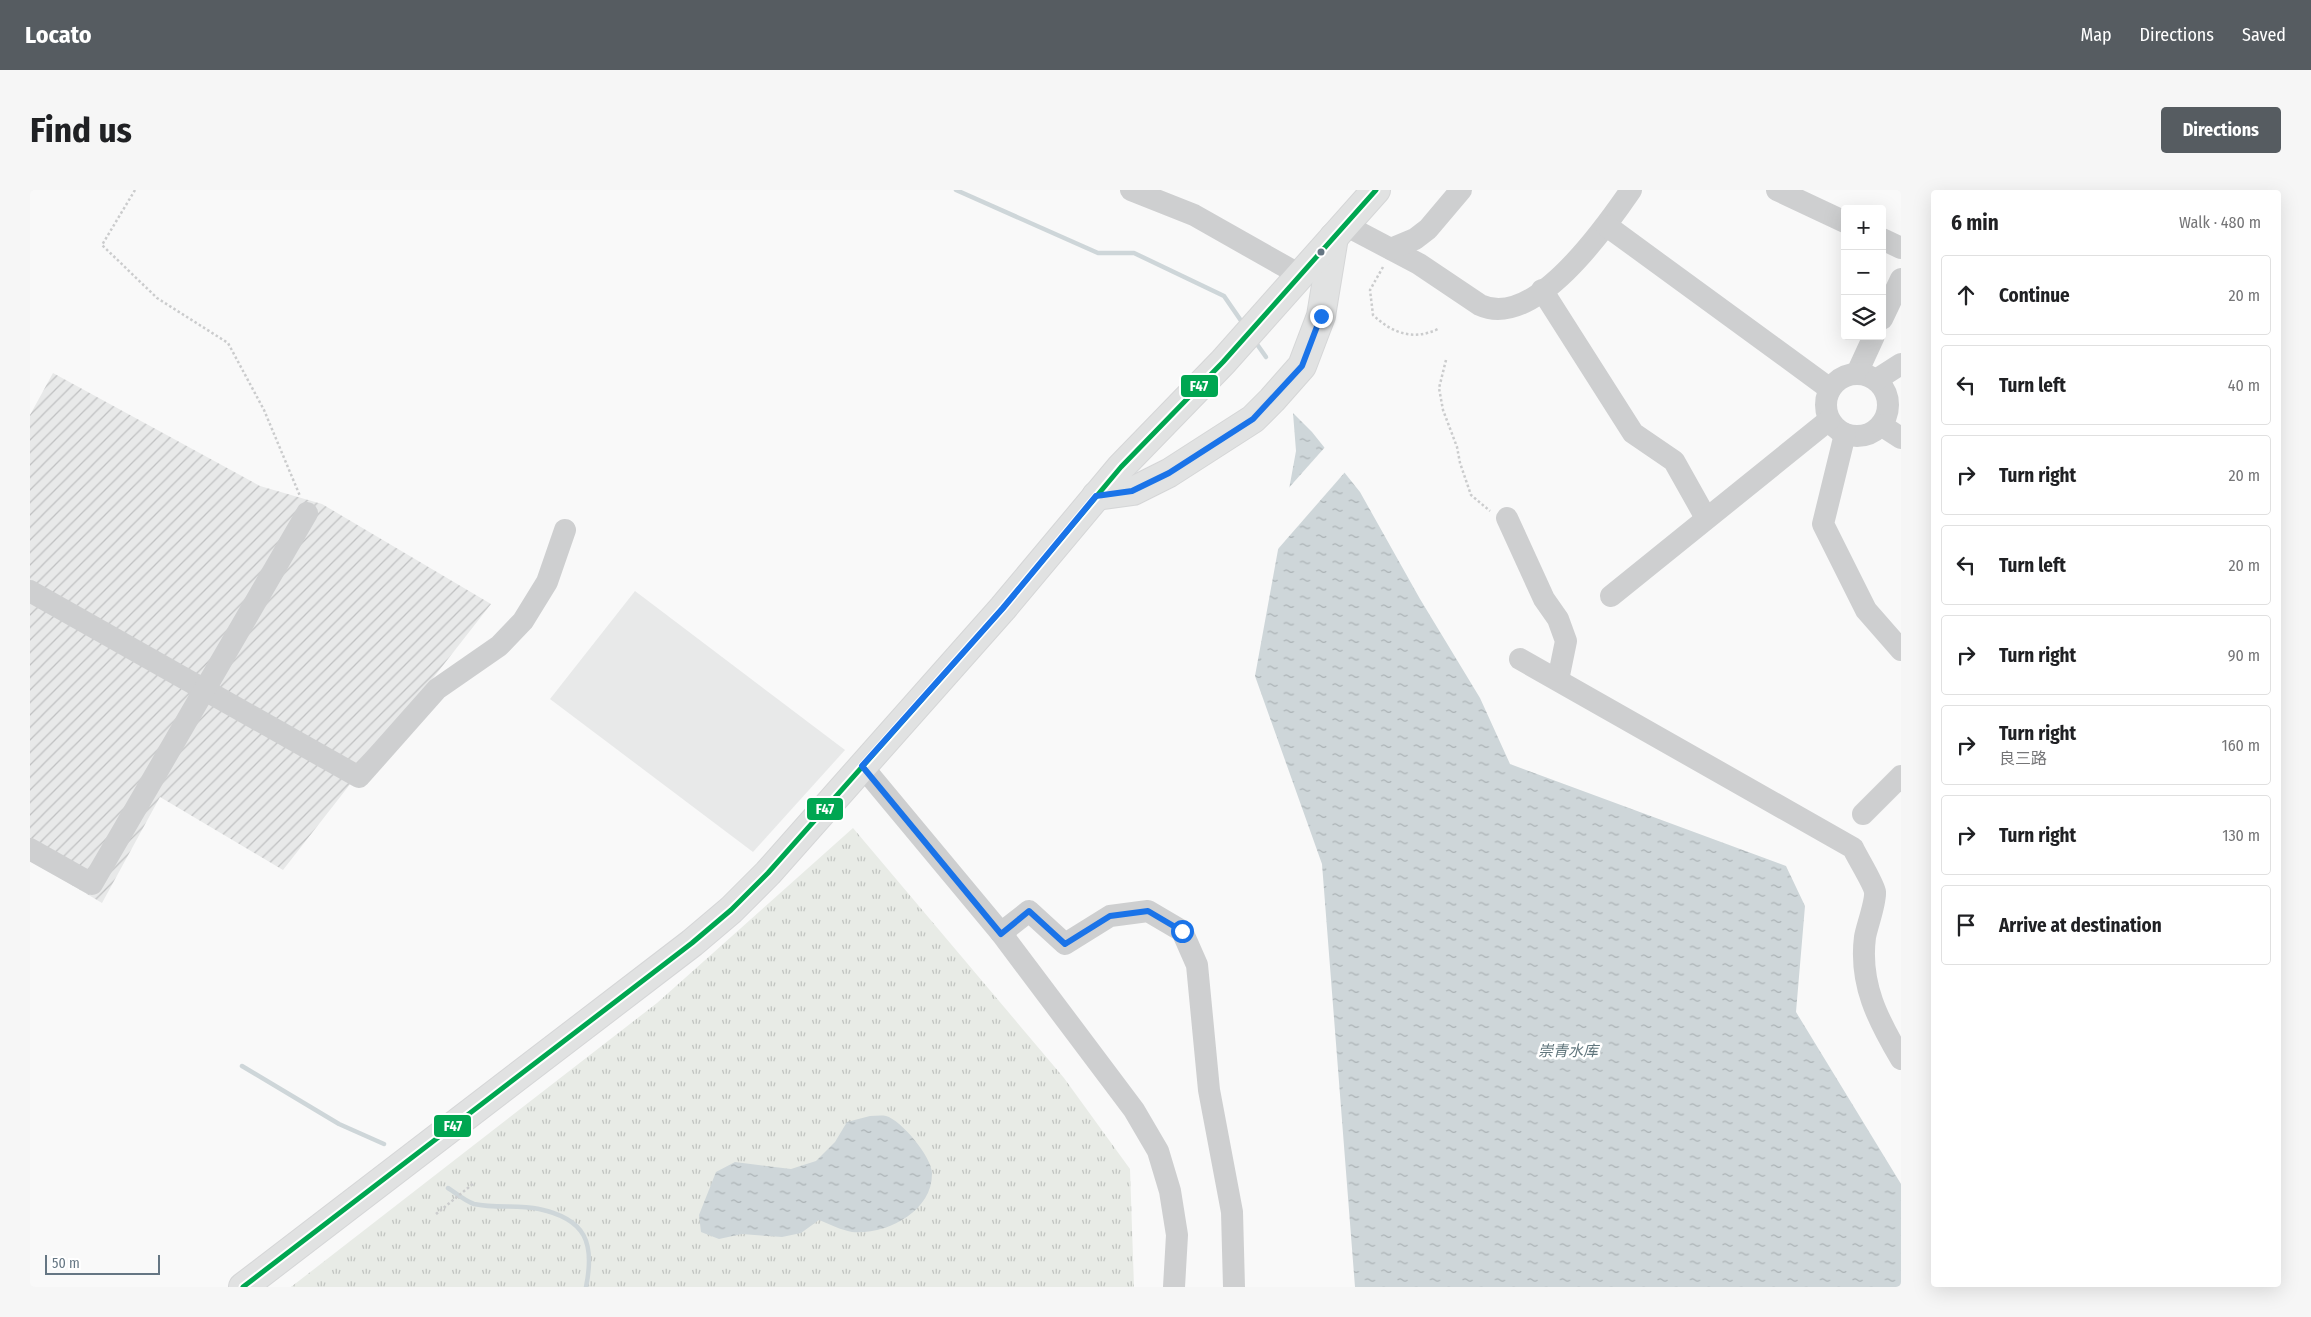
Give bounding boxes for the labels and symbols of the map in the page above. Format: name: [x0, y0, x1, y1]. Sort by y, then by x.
unlabelled marker: [1316, 247, 1326, 257]
route end: [1310, 305, 1333, 328]
line badge: F47: [1180, 374, 1219, 398]
text: F47: [1190, 378, 1208, 395]
line badge: F47: [806, 797, 844, 821]
text: F47: [816, 801, 834, 818]
route start: [1171, 920, 1194, 943]
water label: 崇青水库: [1538, 1042, 1601, 1060]
line badge: F47: [433, 1114, 472, 1138]
text: F47: [444, 1118, 462, 1135]
scale bar: [45, 1252, 160, 1275]

